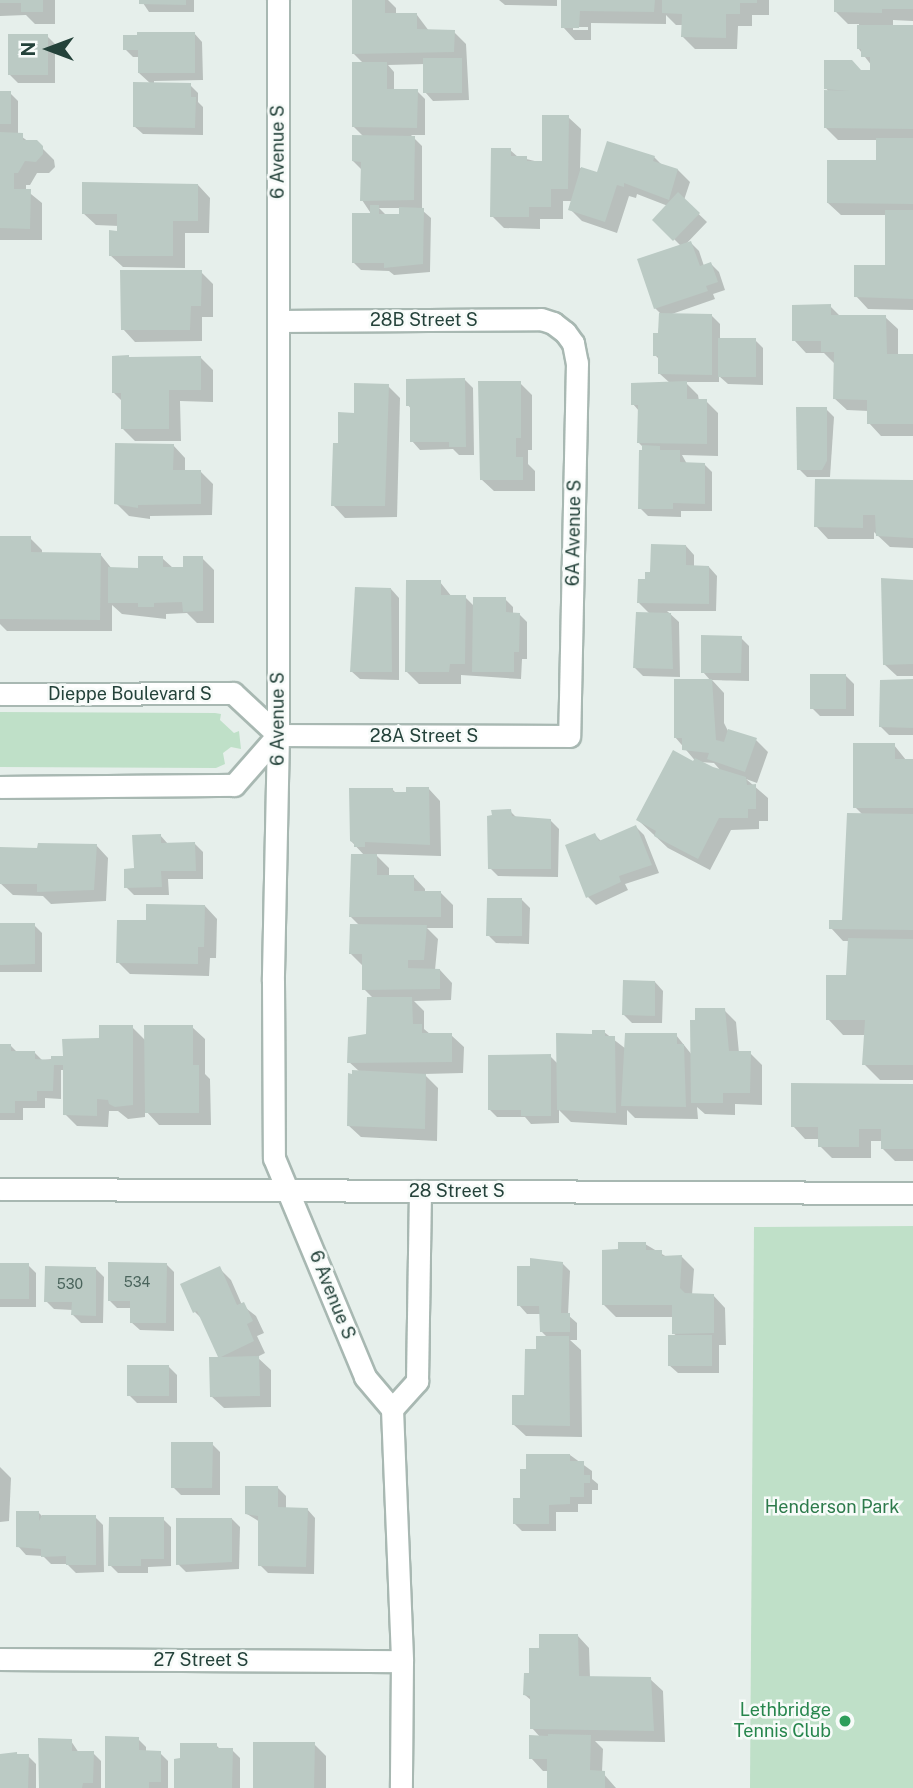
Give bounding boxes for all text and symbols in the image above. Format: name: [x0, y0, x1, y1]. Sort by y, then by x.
north arrow: [14, 14, 84, 84]
text: N: [17, 42, 39, 56]
street label: 6 Avenue S: [267, 105, 289, 199]
street label: 28B Street S: [370, 309, 478, 331]
street label: 6A Avenue S: [562, 480, 586, 586]
street label: 6 Avenue S: [267, 672, 289, 766]
street label: Dieppe Boulevard S: [48, 683, 212, 705]
street label: 28A Street S: [370, 725, 478, 747]
street label: 28 Street S: [409, 1180, 505, 1202]
street label: 6 Avenue S: [304, 1247, 360, 1343]
house number: 534: [124, 1274, 150, 1290]
house number: 530: [57, 1276, 83, 1292]
park label: Henderson Park: [765, 1496, 899, 1518]
street label: 27 Street S: [154, 1649, 248, 1671]
place label: Lethbridge Tennis Club: [734, 1700, 831, 1742]
marker: Lethbridge Tennis Club: [837, 1713, 853, 1729]

